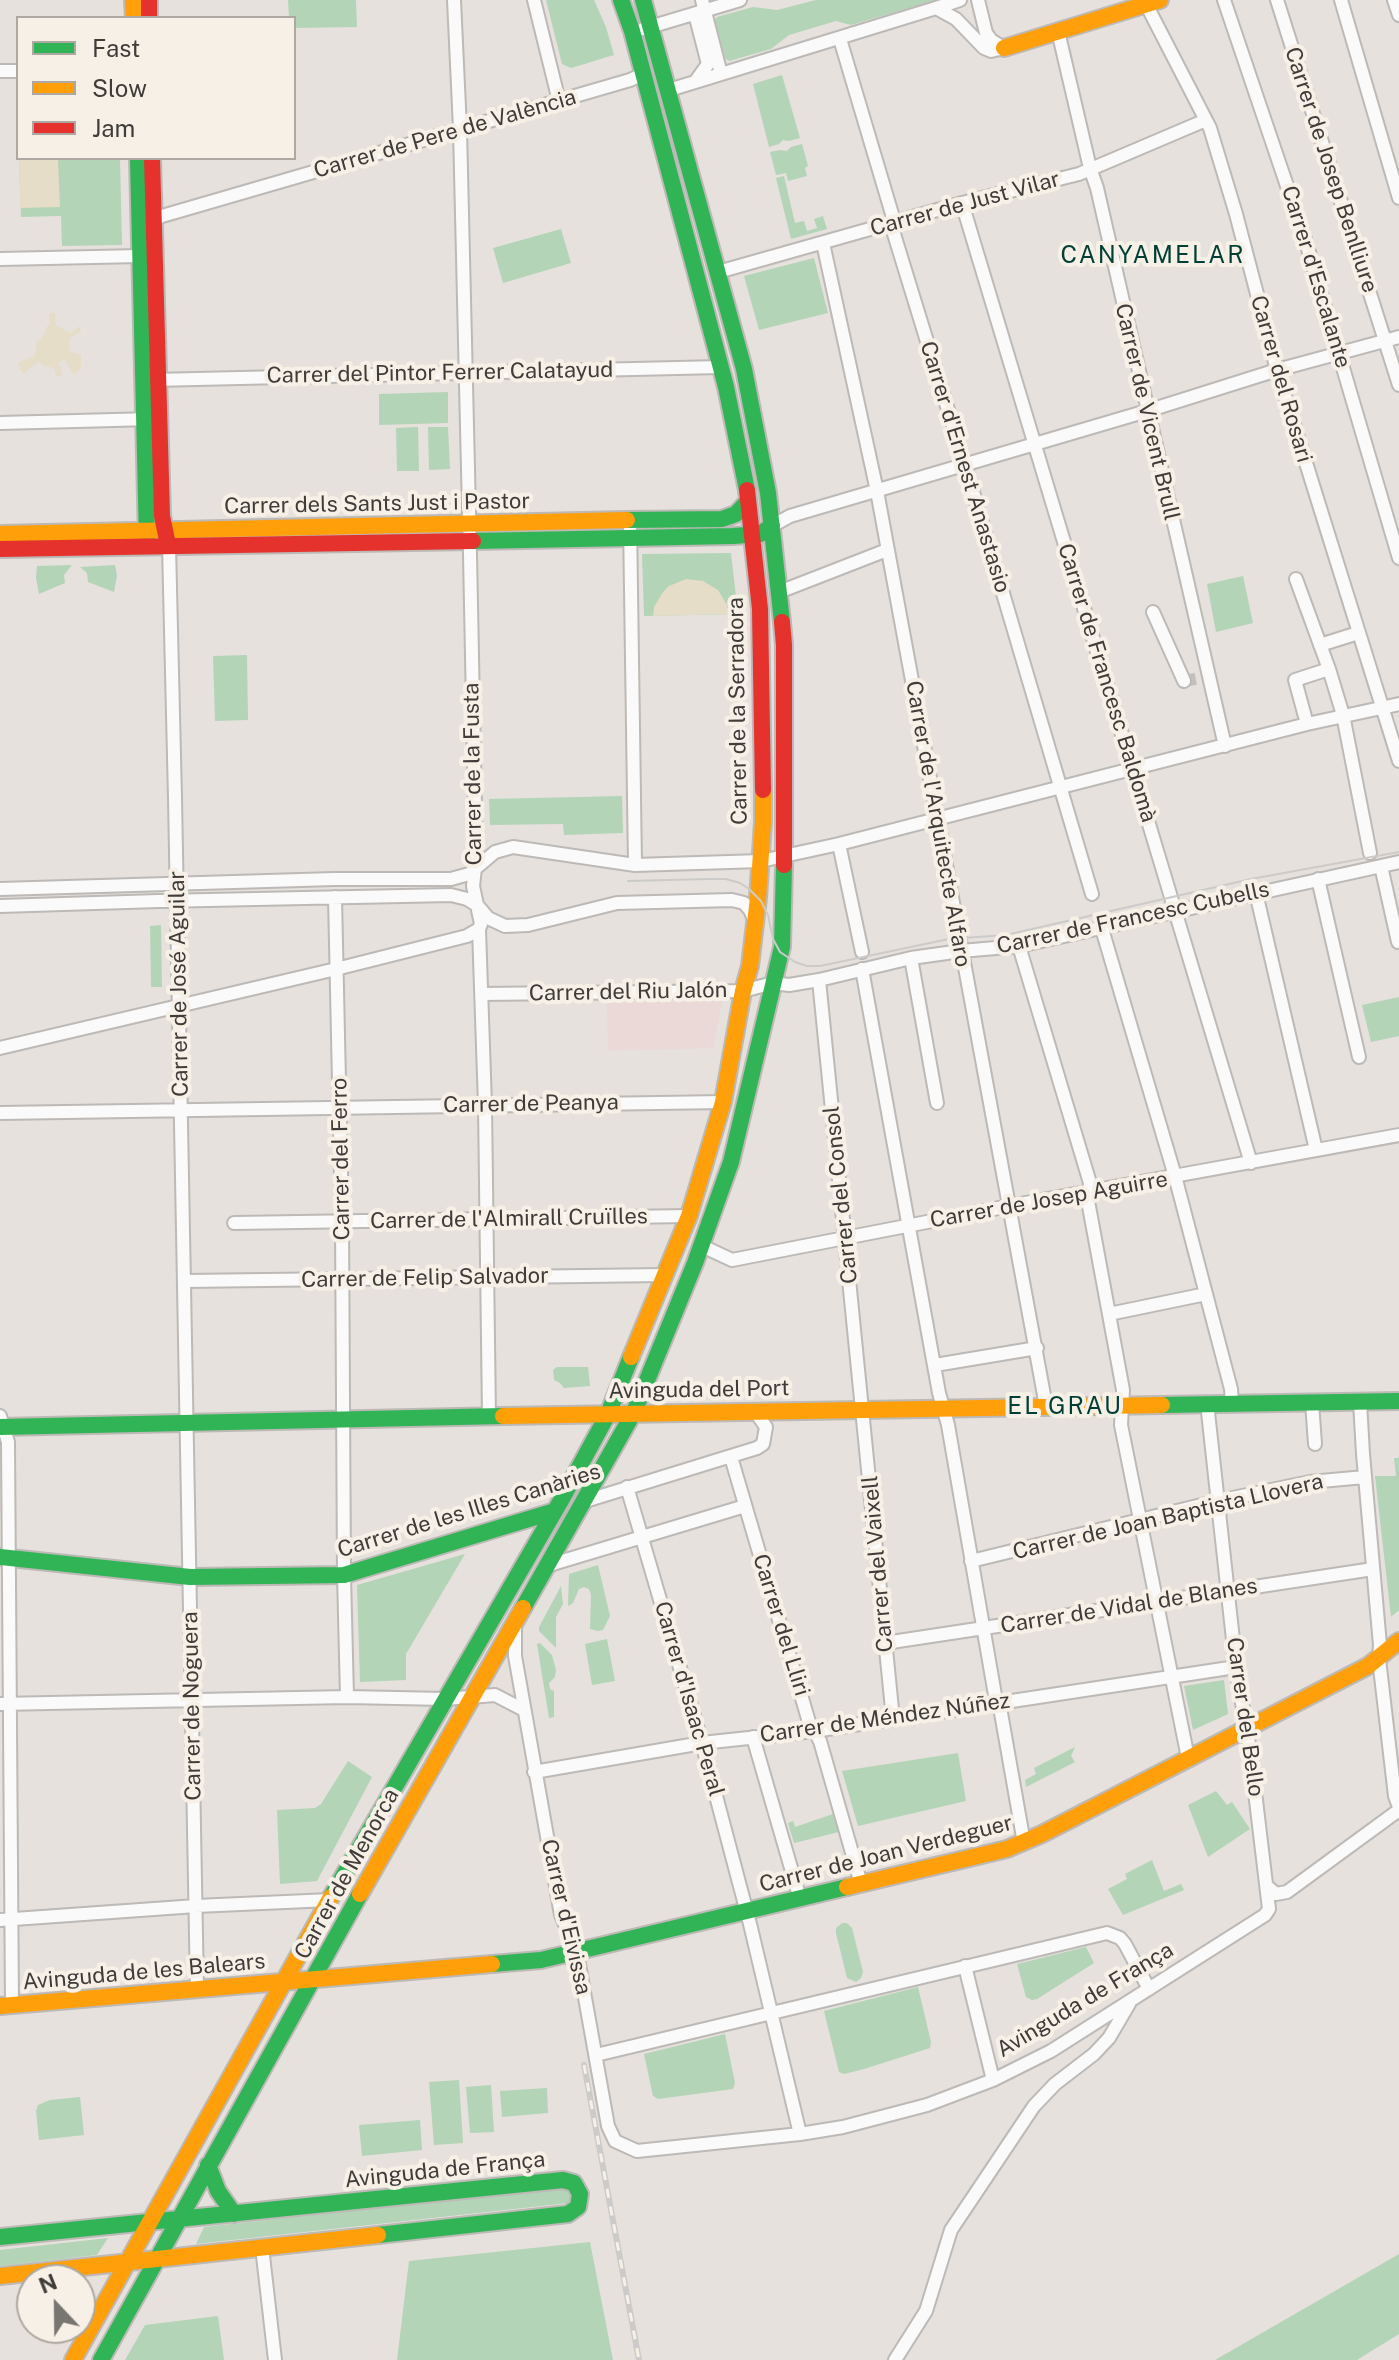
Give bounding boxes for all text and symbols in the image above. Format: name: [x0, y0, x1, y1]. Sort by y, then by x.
legend: [16, 16, 296, 160]
text: Fast: [92, 34, 140, 62]
street label: Carrer de Josep Benlliure: [1279, 44, 1383, 296]
text: Slow: [92, 74, 147, 102]
street label: Carrer de Pere de València: [311, 84, 579, 184]
text: Jam: [92, 114, 135, 142]
street label: Carrer de Just Vilar: [867, 166, 1063, 242]
street label: Carrer d'Escalante: [1276, 183, 1356, 371]
district label: CANYAMELAR: [1061, 242, 1245, 270]
street label: Carrer del Rosari: [1245, 292, 1317, 466]
street label: Carrer de Vicent Brull: [1109, 301, 1185, 523]
street label: Carrer d'Ernest Anastasio: [914, 338, 1016, 596]
street label: Carrer del Pintor Ferrer Calatayud: [266, 357, 614, 389]
street label: Carrer dels Sants Just i Pastor: [224, 488, 530, 520]
street label: Carrer de Francesc Baldomà: [1052, 540, 1162, 826]
street label: Carrer de la Serradora: [723, 597, 753, 825]
street label: Carrer de l'Arquitecte Alfaro: [900, 679, 976, 969]
street label: Carrer de la Fusta: [458, 682, 488, 866]
street label: Carrer de José Aguilar: [164, 871, 194, 1097]
street label: Carrer de Francesc Cubells: [994, 876, 1272, 960]
street label: Carrer del Riu Jalón: [529, 977, 727, 1007]
street label: Carrer del Ferro: [326, 1077, 356, 1241]
street label: Carrer de Peanya: [443, 1089, 619, 1119]
street label: Carrer del Consol: [819, 1105, 863, 1285]
street label: Carrer de Josep Aguirre: [928, 1166, 1170, 1234]
street label: Carrer de l'Almirall Cruïlles: [370, 1203, 648, 1235]
street label: Carrer de Felip Salvador: [301, 1263, 549, 1293]
street label: Avinguda del Port: [608, 1375, 790, 1405]
district label: EL GRAU: [1007, 1393, 1123, 1421]
street label: Carrer de les Illes Canàries: [334, 1458, 604, 1564]
street label: Carrer de Joan Baptista Llovera: [1010, 1468, 1326, 1566]
street label: Carrer del Vaixell: [857, 1475, 899, 1653]
street label: Carrer del Lliri: [747, 1551, 815, 1699]
street label: Carrer de Vidal de Blanes: [999, 1573, 1259, 1639]
street label: Carrer d'Isaac Peral: [649, 1599, 729, 1799]
street label: Carrer de Noguera: [177, 1611, 207, 1801]
street label: Carrer del Bello: [1221, 1636, 1269, 1798]
street label: Carrer de Méndez Núñez: [758, 1687, 1012, 1749]
street label: Carrer de Menorca: [289, 1784, 405, 1964]
street label: Carrer de Joan Verdeguer: [757, 1810, 1015, 1898]
street label: Carrer d'Eivissa: [535, 1837, 597, 1997]
street label: Avinguda de França: [992, 1937, 1178, 2063]
street label: Avinguda de les Balears: [22, 1948, 266, 1996]
street label: Avinguda de França: [343, 2146, 547, 2194]
north arrow: [16, 2264, 96, 2344]
text: N: [35, 2268, 61, 2299]

